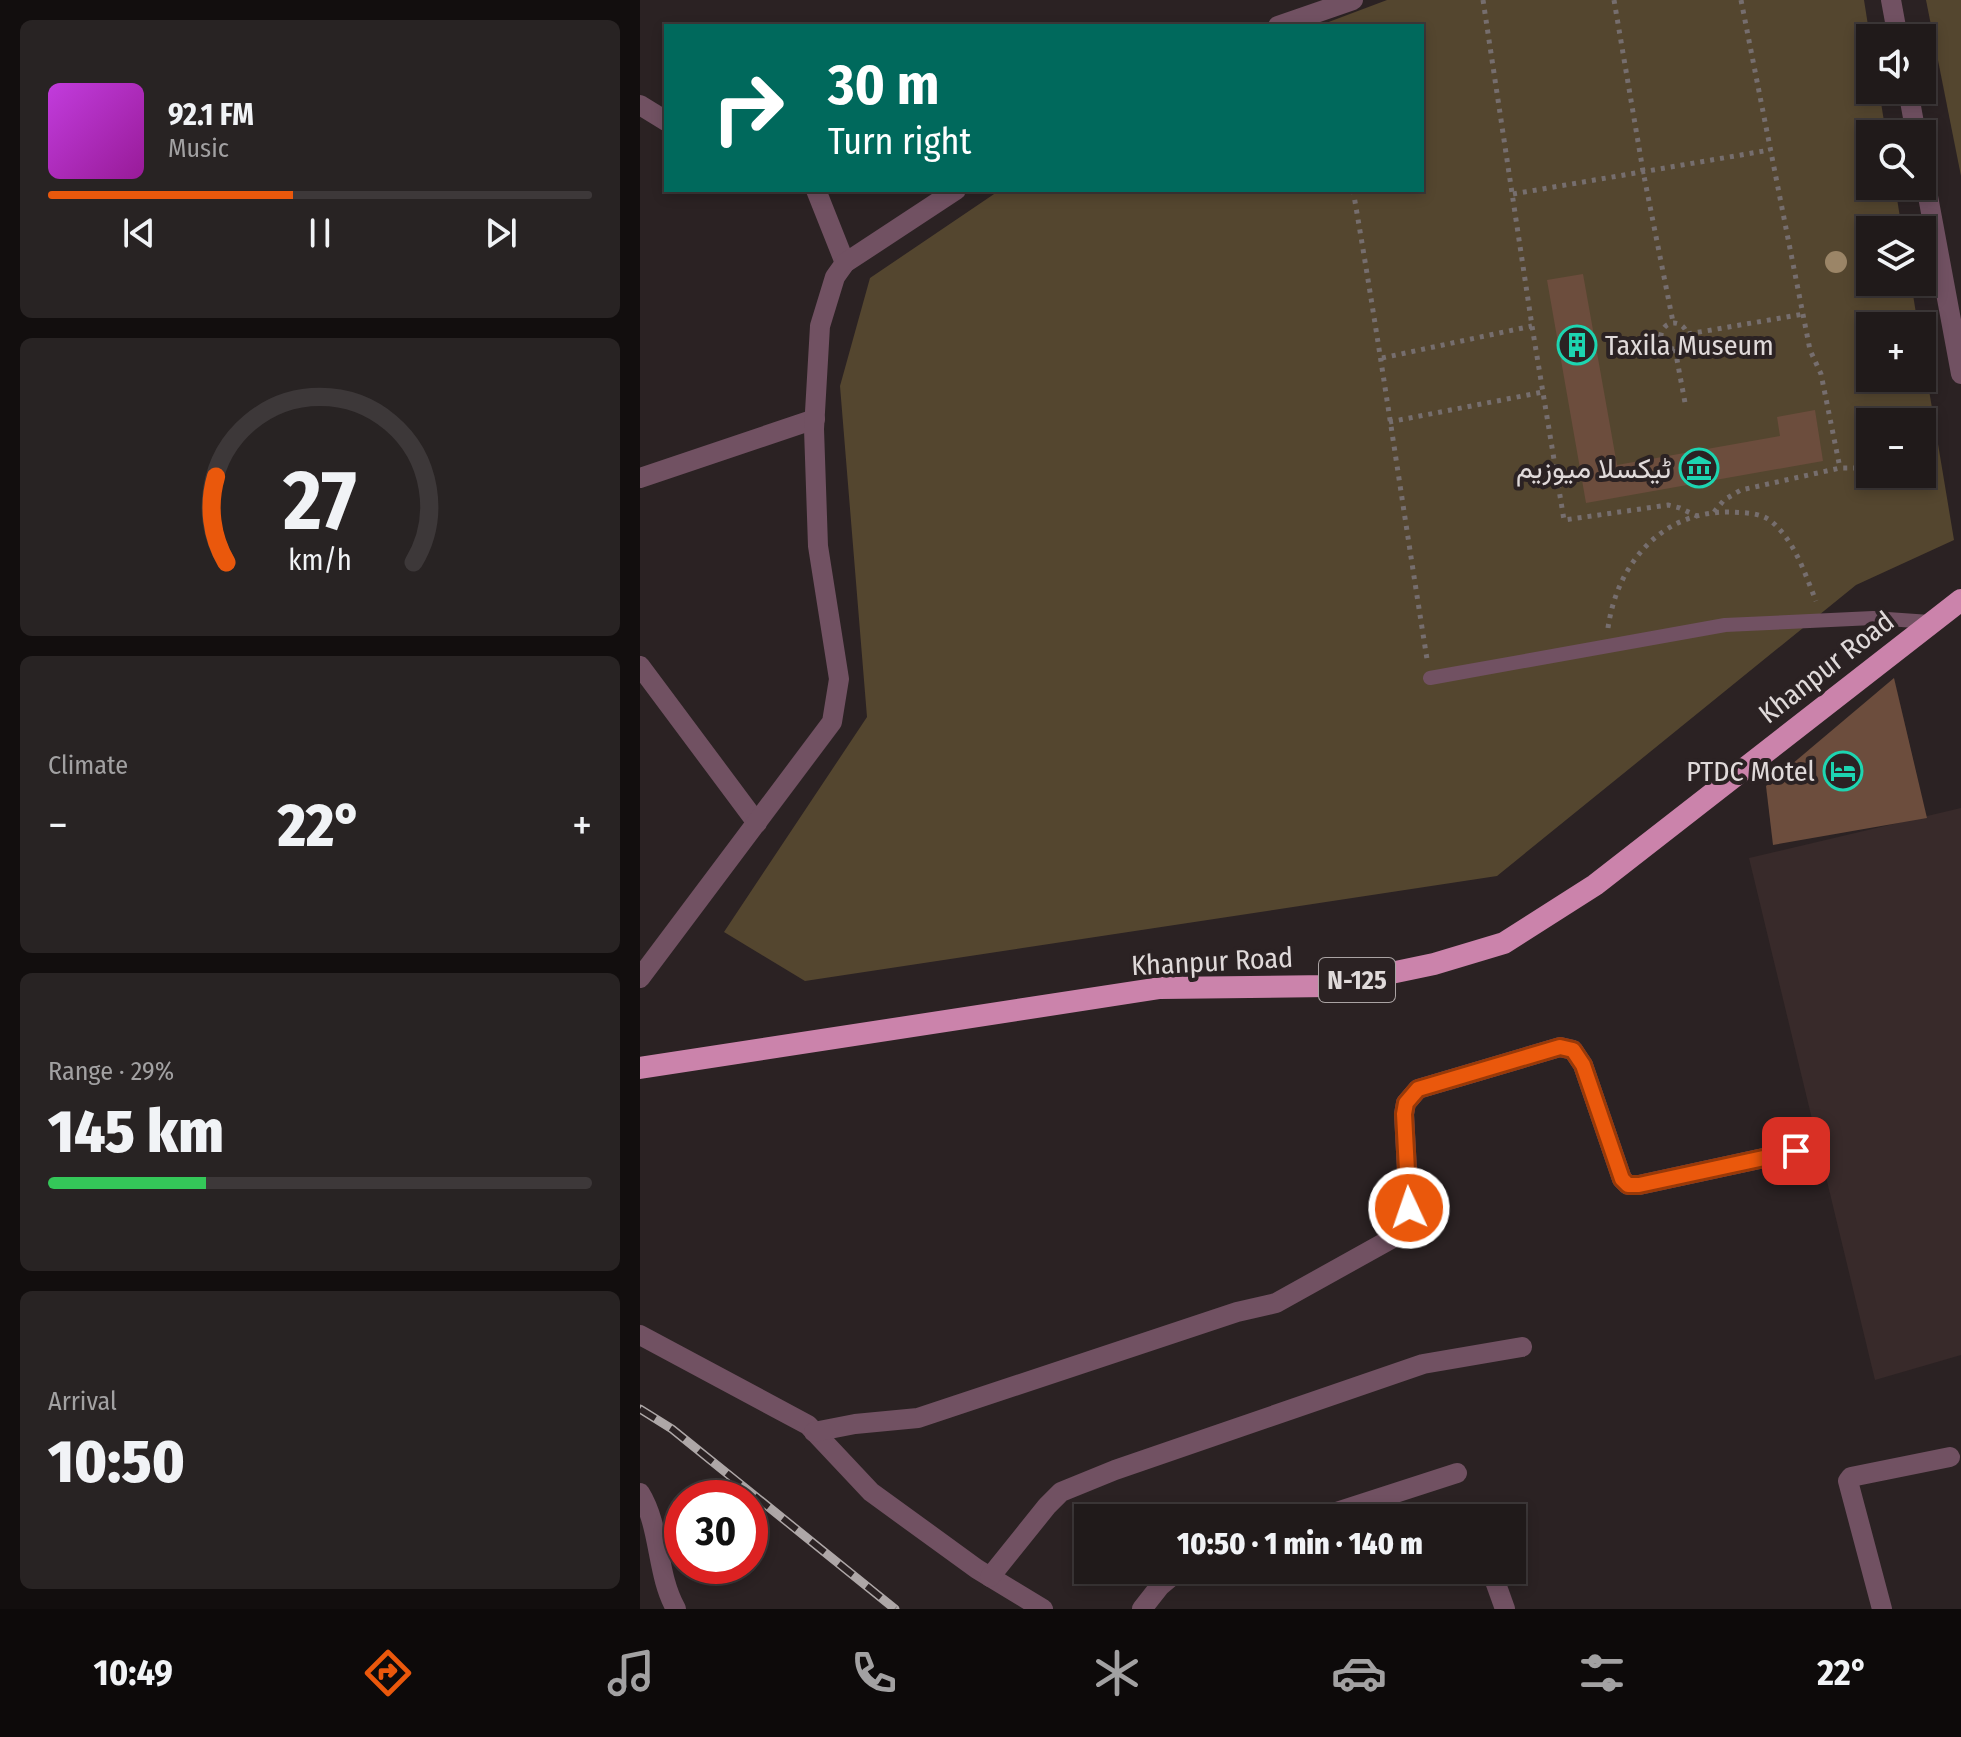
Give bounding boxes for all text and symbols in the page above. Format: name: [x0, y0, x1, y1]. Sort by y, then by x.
map controls: [1856, 24, 1936, 488]
button: sound: [1856, 24, 1936, 104]
text: 30 m: [828, 52, 939, 119]
icon: right: [696, 56, 800, 160]
text: 92.1 FM: [168, 97, 254, 133]
text: Turn right: [828, 120, 971, 164]
button: search: [1856, 120, 1936, 200]
text: Music: [168, 133, 229, 164]
icon: previous: [117, 211, 161, 255]
icon: pause: [298, 211, 342, 255]
icon: next: [479, 211, 523, 255]
button: layers: [1856, 216, 1936, 296]
button: +: [1856, 312, 1936, 392]
building icon: Taxila Museum: [1556, 324, 1598, 366]
place label: Taxila Museum: [1605, 329, 1774, 362]
button: −: [1856, 408, 1936, 488]
museum icon: ٹیکسلا میوزیم: [1678, 447, 1720, 489]
text: 27: [282, 450, 357, 550]
place label: ٹیکسلا میوزیم: [1516, 452, 1671, 487]
text: km/h: [288, 543, 352, 578]
street label: Khanpur Road: [1752, 605, 1900, 730]
text: Climate: [48, 750, 128, 781]
hotel icon: PTDC Motel: [1822, 750, 1864, 792]
place label: PTDC Motel: [1686, 755, 1815, 788]
text: 22°: [278, 790, 362, 862]
text: −: [48, 799, 68, 852]
text: +: [572, 799, 592, 852]
street label: Khanpur Road: [1130, 941, 1294, 982]
road number: N-125: [1319, 958, 1395, 1002]
text: Range · 29%: [48, 1056, 174, 1087]
text: 145 km: [48, 1096, 224, 1168]
pin: [1762, 1117, 1830, 1185]
icon: arrive: [1774, 1129, 1818, 1173]
position arrow: [1367, 1166, 1451, 1250]
text: Arrival: [48, 1386, 117, 1417]
text: 10:50: [48, 1426, 185, 1498]
speed limit sign: 30: [664, 1480, 768, 1584]
text: 10:50 · 1 min · 140 m: [1177, 1526, 1423, 1562]
icon: directions: [360, 1645, 416, 1701]
icon: music: [603, 1645, 659, 1701]
icon: phone: [846, 1645, 902, 1701]
icon: climate: [1089, 1645, 1145, 1701]
icon: car: [1331, 1645, 1387, 1701]
icon: filters: [1574, 1645, 1630, 1701]
text: 10:49: [93, 1651, 173, 1695]
text: 22°: [1817, 1651, 1868, 1695]

